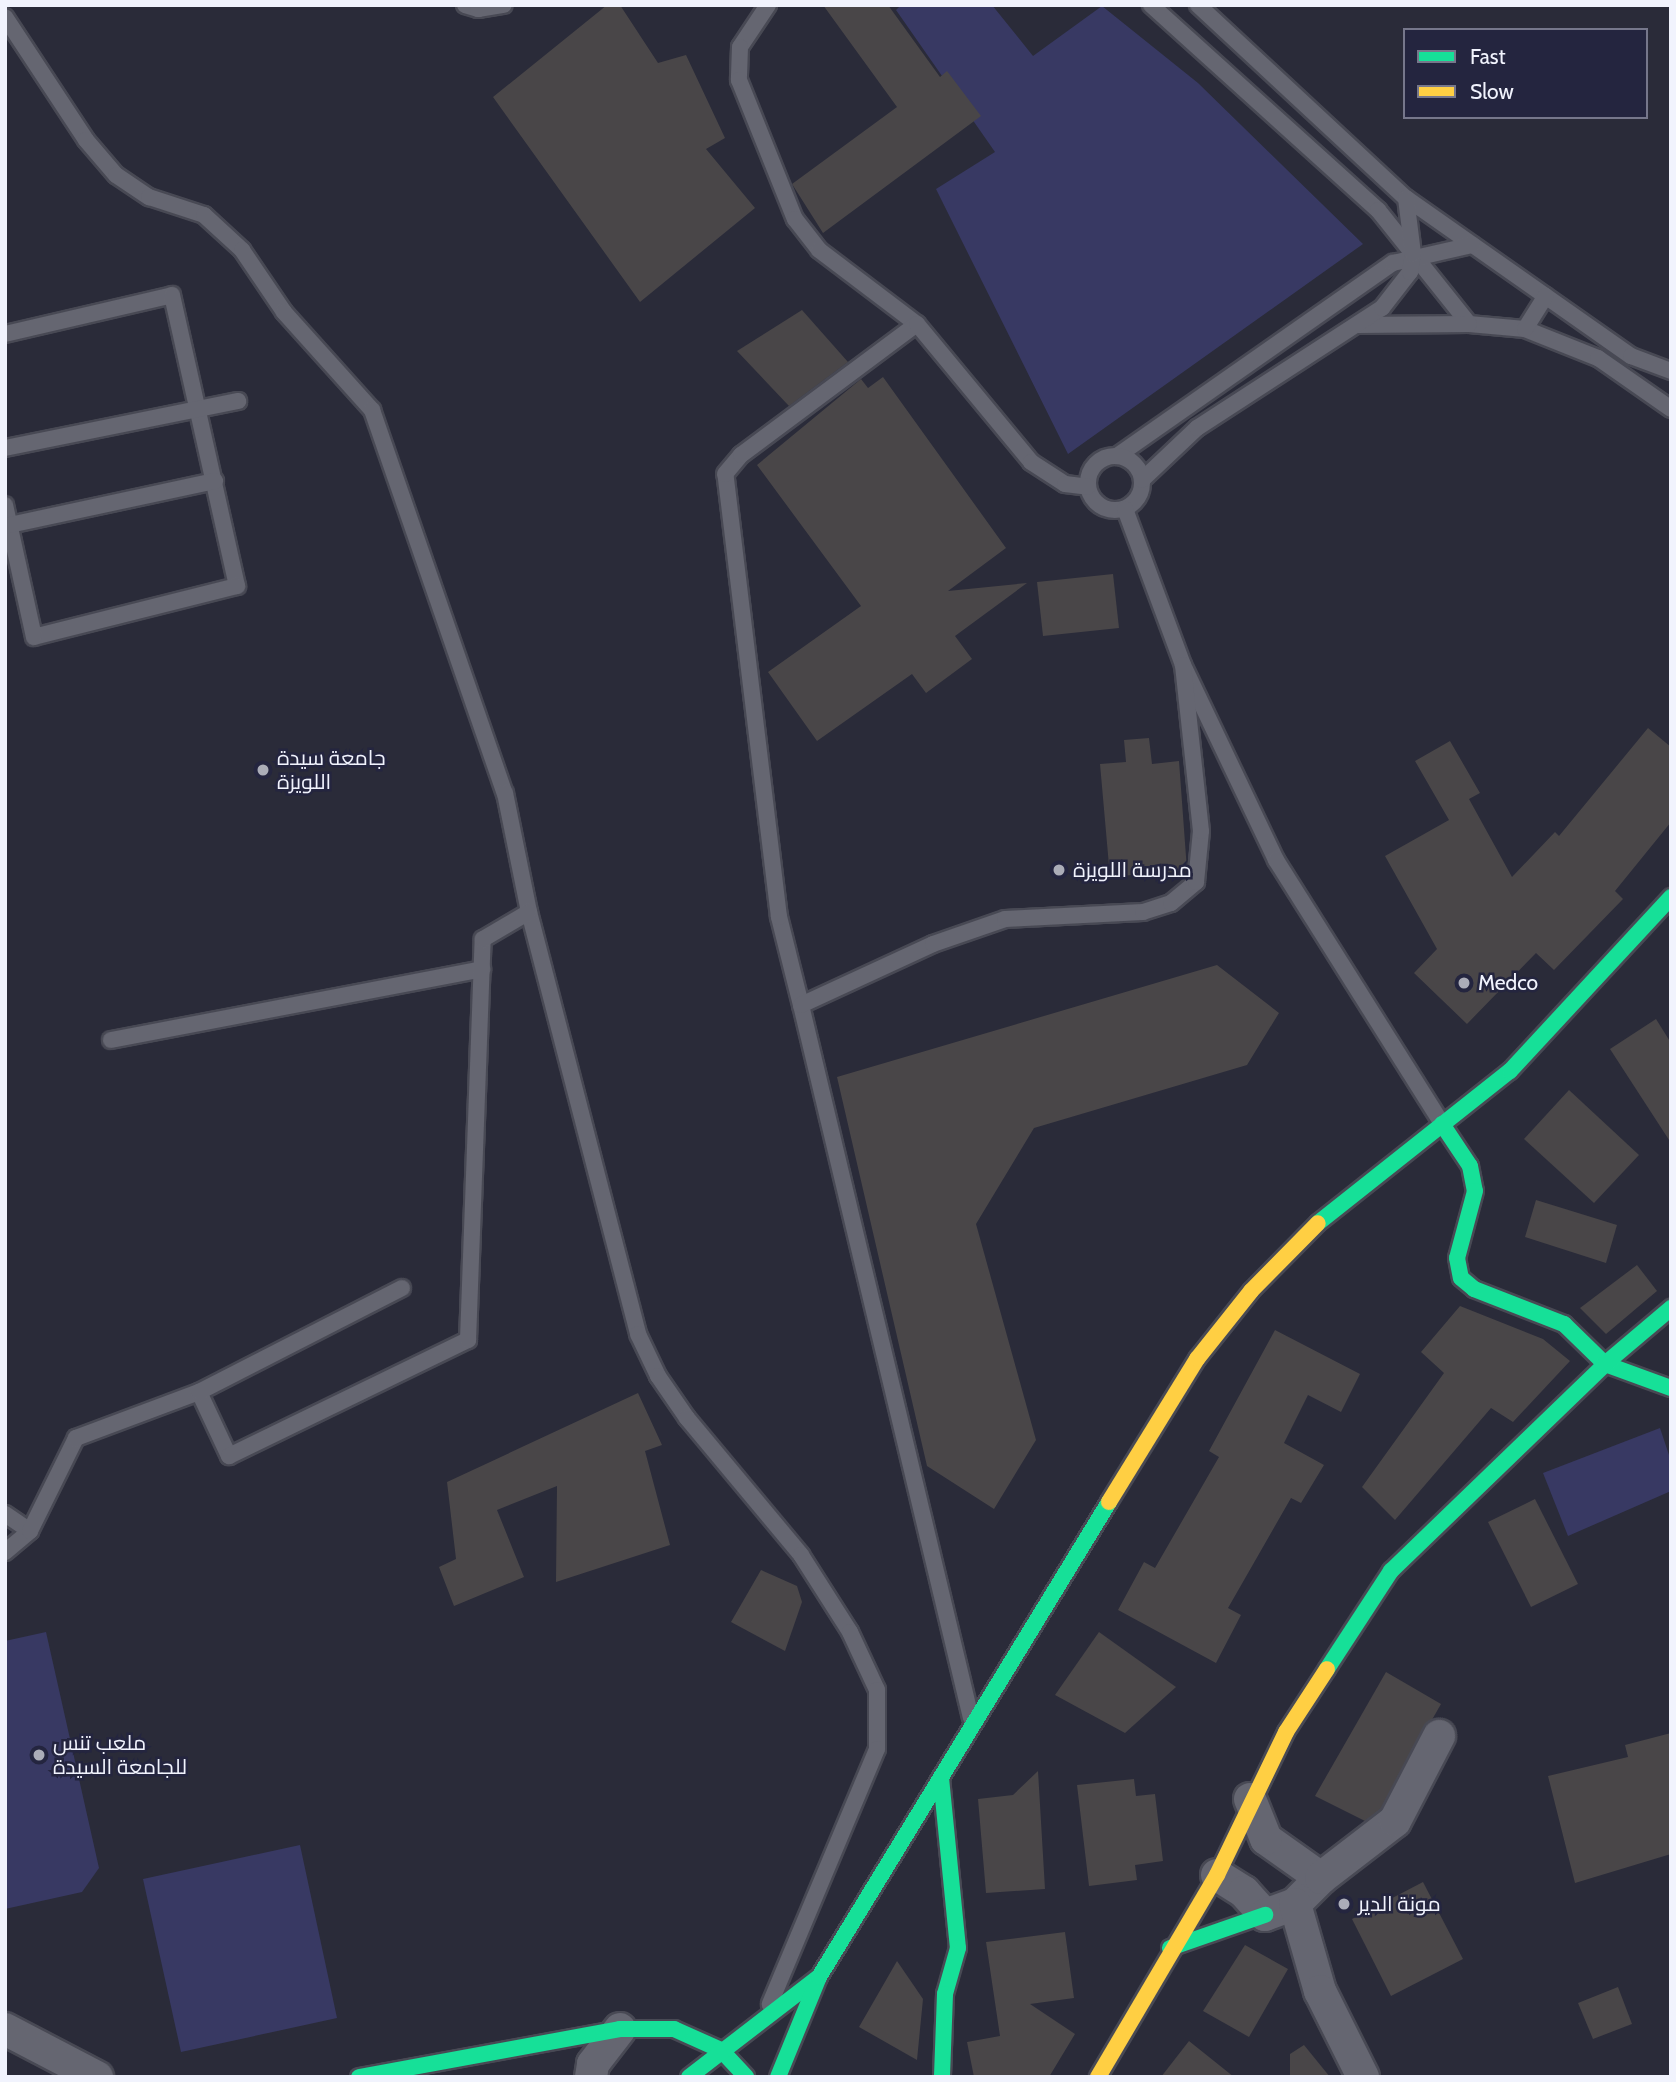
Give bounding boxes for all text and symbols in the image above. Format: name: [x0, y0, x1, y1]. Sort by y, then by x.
legend: [1403, 28, 1648, 119]
text: Fast: [1470, 44, 1506, 69]
text: Slow: [1470, 79, 1514, 104]
place label: جامعة سيدة اللويزة: [277, 745, 386, 795]
marker: جامعة سيدة اللويزة: [255, 762, 271, 778]
place label: مدرسة اللويزة: [1073, 857, 1192, 883]
marker: مدرسة اللويزة: [1051, 862, 1067, 878]
place label: Medco: [1478, 970, 1538, 996]
marker: Medco: [1456, 975, 1472, 991]
place label: ملعب تنس للجامعة السيدة: [53, 1730, 187, 1780]
marker: ملعب تنس للجامعة السيدة: [31, 1747, 47, 1763]
place label: مونة الدير: [1358, 1891, 1441, 1917]
marker: مونة الدير: [1336, 1896, 1352, 1912]

